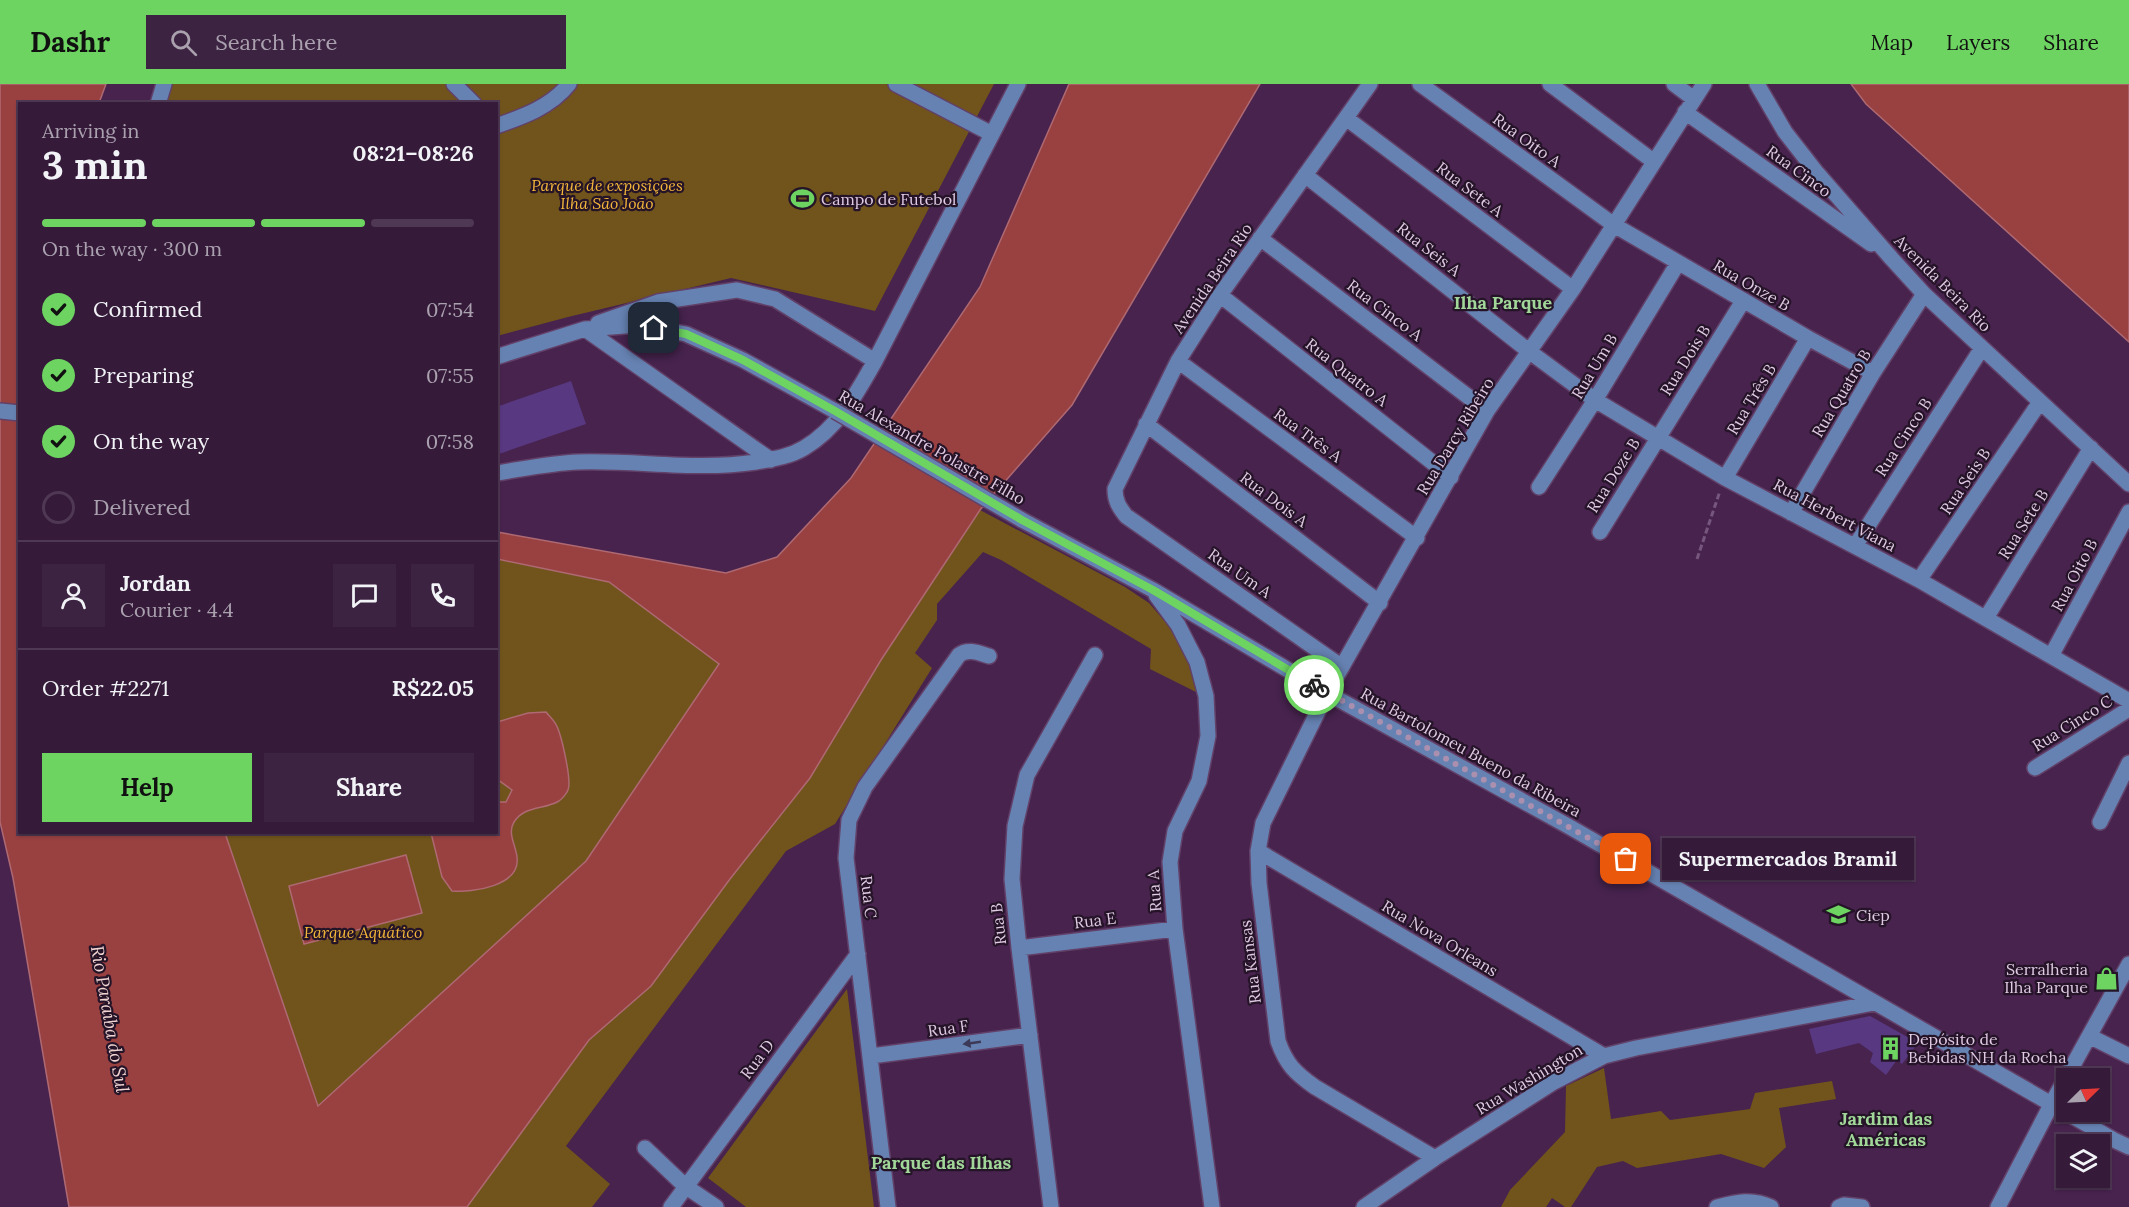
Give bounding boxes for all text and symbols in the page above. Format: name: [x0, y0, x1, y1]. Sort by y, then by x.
search box: [146, 15, 566, 69]
text: Dashr: [30, 24, 110, 60]
icon: search: [167, 26, 200, 59]
text: Search here: [215, 28, 337, 56]
text: Map: [1870, 29, 1913, 56]
text: Layers: [1946, 29, 2010, 56]
text: Share: [2043, 29, 2099, 56]
street label: Rua Oito A: [1489, 109, 1566, 172]
text: Arriving in: [42, 118, 139, 143]
text: 08:21–08:26: [352, 139, 474, 167]
text: 3 min: [42, 140, 148, 190]
street label: Rua Cinco: [1763, 141, 1835, 201]
street label: Rua Sete A: [1433, 157, 1508, 221]
park label: Parque de exposições Ilha São João: [531, 175, 683, 213]
sports icon: Campo de Futebol: [790, 186, 816, 212]
place label: Campo de Futebol: [821, 189, 956, 209]
street label: Rua Seis A: [1393, 218, 1466, 281]
street label: Avenida Beira Rio: [1167, 219, 1256, 338]
street label: Avenida Beira Rio: [1890, 230, 1996, 336]
text: On the way · 300 m: [42, 236, 222, 261]
street label: Rua Onze B: [1710, 255, 1794, 315]
street label: Rua Cinco A: [1343, 275, 1428, 345]
district label: Ilha Parque: [1454, 291, 1552, 314]
icon: check: [42, 293, 75, 326]
text: Confirmed: [93, 295, 202, 323]
text: 07:54: [426, 297, 474, 322]
pin: [628, 302, 679, 353]
icon: home: [637, 311, 670, 344]
street label: Rua Dois B: [1655, 321, 1715, 399]
street label: Rua Um B: [1567, 330, 1621, 402]
street label: Rua Quatro A: [1302, 334, 1393, 411]
street label: Rua Quatro B: [1807, 345, 1875, 441]
icon: check: [42, 359, 75, 392]
street label: Rua Três B: [1722, 360, 1780, 438]
text: Preparing: [93, 361, 193, 389]
text: 07:55: [426, 363, 474, 388]
street label: Rua Darcy Ribeiro: [1412, 374, 1498, 498]
street label: Rua Alexandre Polastre Filho: [835, 385, 1029, 509]
street label: Rua Cinco B: [1870, 394, 1936, 480]
street label: Rua Três A: [1270, 404, 1347, 467]
icon: check: [42, 425, 75, 458]
text: On the way: [93, 427, 209, 455]
text: 07:58: [426, 429, 474, 454]
street label: Rua Doze B: [1582, 434, 1644, 516]
street label: Rua Seis B: [1935, 444, 1995, 518]
street label: Rua Dois A: [1236, 467, 1313, 531]
street label: Rua Herbert Viana: [1770, 474, 1900, 556]
street label: Rua Sete B: [1994, 485, 2052, 563]
text: Delivered: [93, 493, 191, 521]
street label: Rua Oito B: [2047, 535, 2101, 615]
street label: Rua Um A: [1205, 544, 1276, 603]
button: person: [42, 564, 105, 627]
button: chat: [333, 564, 396, 627]
button: phone: [411, 564, 474, 627]
text: Jordan: [120, 569, 191, 597]
text: Courier · 4.4: [120, 597, 234, 622]
courier: [1284, 655, 1344, 715]
icon: bike: [1298, 669, 1331, 702]
text: Order #2271: [42, 674, 169, 702]
text: R$22.05: [392, 674, 474, 702]
street label: Rua Bartolomeu Bueno da Ribeira: [1357, 683, 1585, 821]
street label: Rua Cinco C: [2028, 691, 2116, 755]
button: Help: [42, 753, 252, 822]
button: Share: [264, 753, 474, 822]
pin: [1600, 833, 1651, 884]
callout: Supermercados Bramil: [1662, 838, 1914, 880]
icon: bag: [1609, 842, 1642, 875]
text: Supermercados Bramil: [1679, 846, 1897, 871]
street label: Rua A: [1142, 868, 1165, 913]
street label: Rua C: [856, 874, 882, 920]
street label: Rua Nova Orleans: [1378, 896, 1502, 980]
street label: Rua B: [986, 902, 1010, 946]
school or university icon: Ciep: [1825, 902, 1851, 928]
place label: Ciep: [1856, 905, 1890, 925]
street label: Rua E: [1073, 908, 1117, 932]
street label: Rua Kansas: [1235, 919, 1265, 1005]
park label: Parque Aquático: [304, 922, 422, 942]
water label: Rio Paraíba do Sul: [86, 944, 134, 1094]
place label: Serralheria Ilha Parque: [2004, 959, 2088, 997]
shop icon: Serralheria Ilha Parque: [2093, 965, 2119, 991]
street label: Rua F: [926, 1015, 970, 1041]
place label: Depósito de Bebidas NH da Rocha: [1908, 1029, 2066, 1067]
street label: Rua D: [736, 1035, 778, 1083]
building icon: Depósito de Bebidas NH da Rocha: [1877, 1035, 1903, 1061]
one-way arrow: [962, 1038, 981, 1047]
street label: Rua Washington: [1472, 1039, 1586, 1119]
north arrow: [2056, 1068, 2110, 1122]
map controls: [2056, 1068, 2110, 1188]
district label: Jardim das Américas: [1840, 1107, 1932, 1151]
button: layers: [2056, 1134, 2110, 1188]
district label: Parque das Ilhas: [871, 1151, 1012, 1174]

